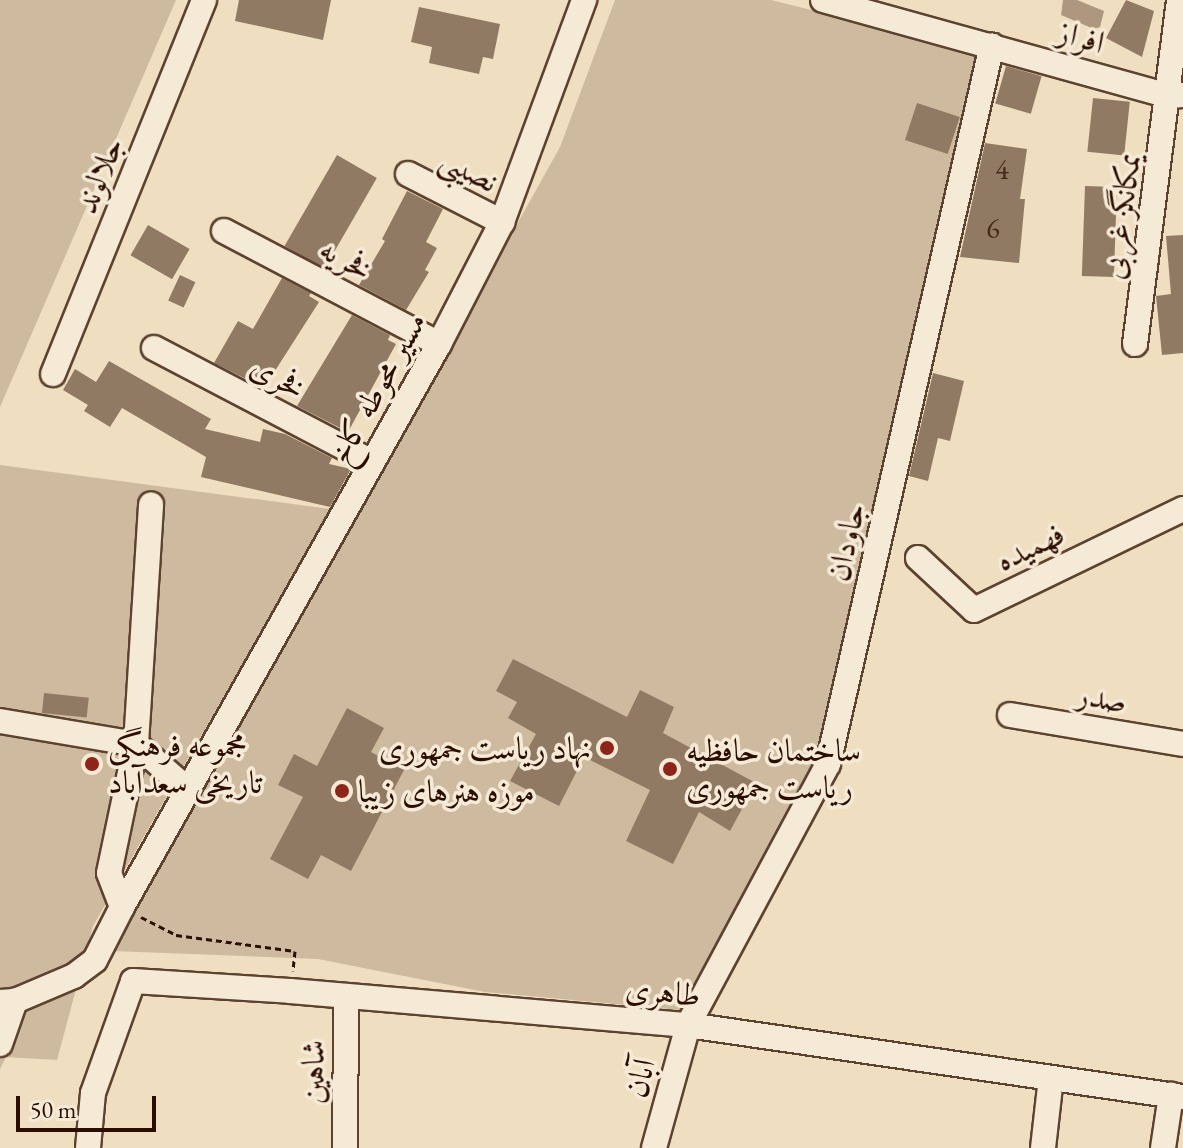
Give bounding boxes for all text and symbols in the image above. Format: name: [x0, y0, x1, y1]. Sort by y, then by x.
street label: افراز: [1053, 12, 1109, 62]
street label: جلالوند: [66, 131, 132, 219]
street label: نصیبی: [433, 139, 505, 201]
street label: یمکانگز غربی: [1093, 150, 1149, 282]
house number: 4: [995, 152, 1009, 186]
house number: 6: [986, 211, 1000, 245]
street label: فخریه: [313, 229, 379, 289]
street label: مسیر محوطه کاخ: [320, 305, 434, 471]
street label: فخری: [244, 347, 312, 407]
street label: جاودان: [818, 499, 874, 585]
street label: فهمیده: [989, 514, 1071, 580]
street label: صدر: [1074, 675, 1130, 721]
place label: مجموعه فرهنگی تاریخی سعدآباد: [108, 727, 262, 802]
place label: نهاد ریاست جمهوری: [379, 729, 591, 767]
place label: ساختمان حافظیه ریاست جمهوری: [686, 732, 861, 807]
marker: نهاد ریاست جمهوری: [598, 739, 616, 757]
marker: مجموعه فرهنگی تاریخی سعدآباد: [83, 755, 101, 773]
marker: ساختمان حافظیه ریاست جمهوری: [661, 760, 679, 778]
place label: موزه هنرهای زیبا: [358, 772, 535, 810]
marker: موزه هنرهای زیبا: [333, 782, 351, 800]
street label: طاهری: [624, 969, 702, 1015]
street label: شاهین: [294, 1040, 332, 1104]
street label: آبان: [616, 1054, 664, 1102]
scale bar: [20, 1080, 160, 1130]
text: 50 m: [30, 1094, 77, 1125]

